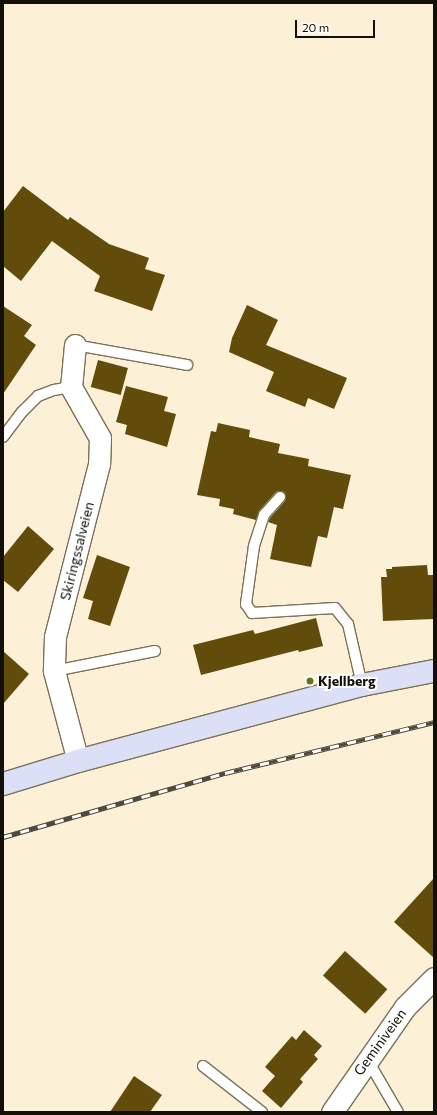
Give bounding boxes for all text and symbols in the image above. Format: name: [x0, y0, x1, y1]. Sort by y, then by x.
scale bar: [297, 12, 377, 38]
text: 20 m: [302, 20, 329, 34]
street label: Skiringssalveien: [57, 500, 97, 602]
place label: Kjellberg: [318, 673, 376, 689]
marker: Kjellberg: [305, 676, 315, 686]
street label: Geminiveien: [350, 1005, 410, 1079]

